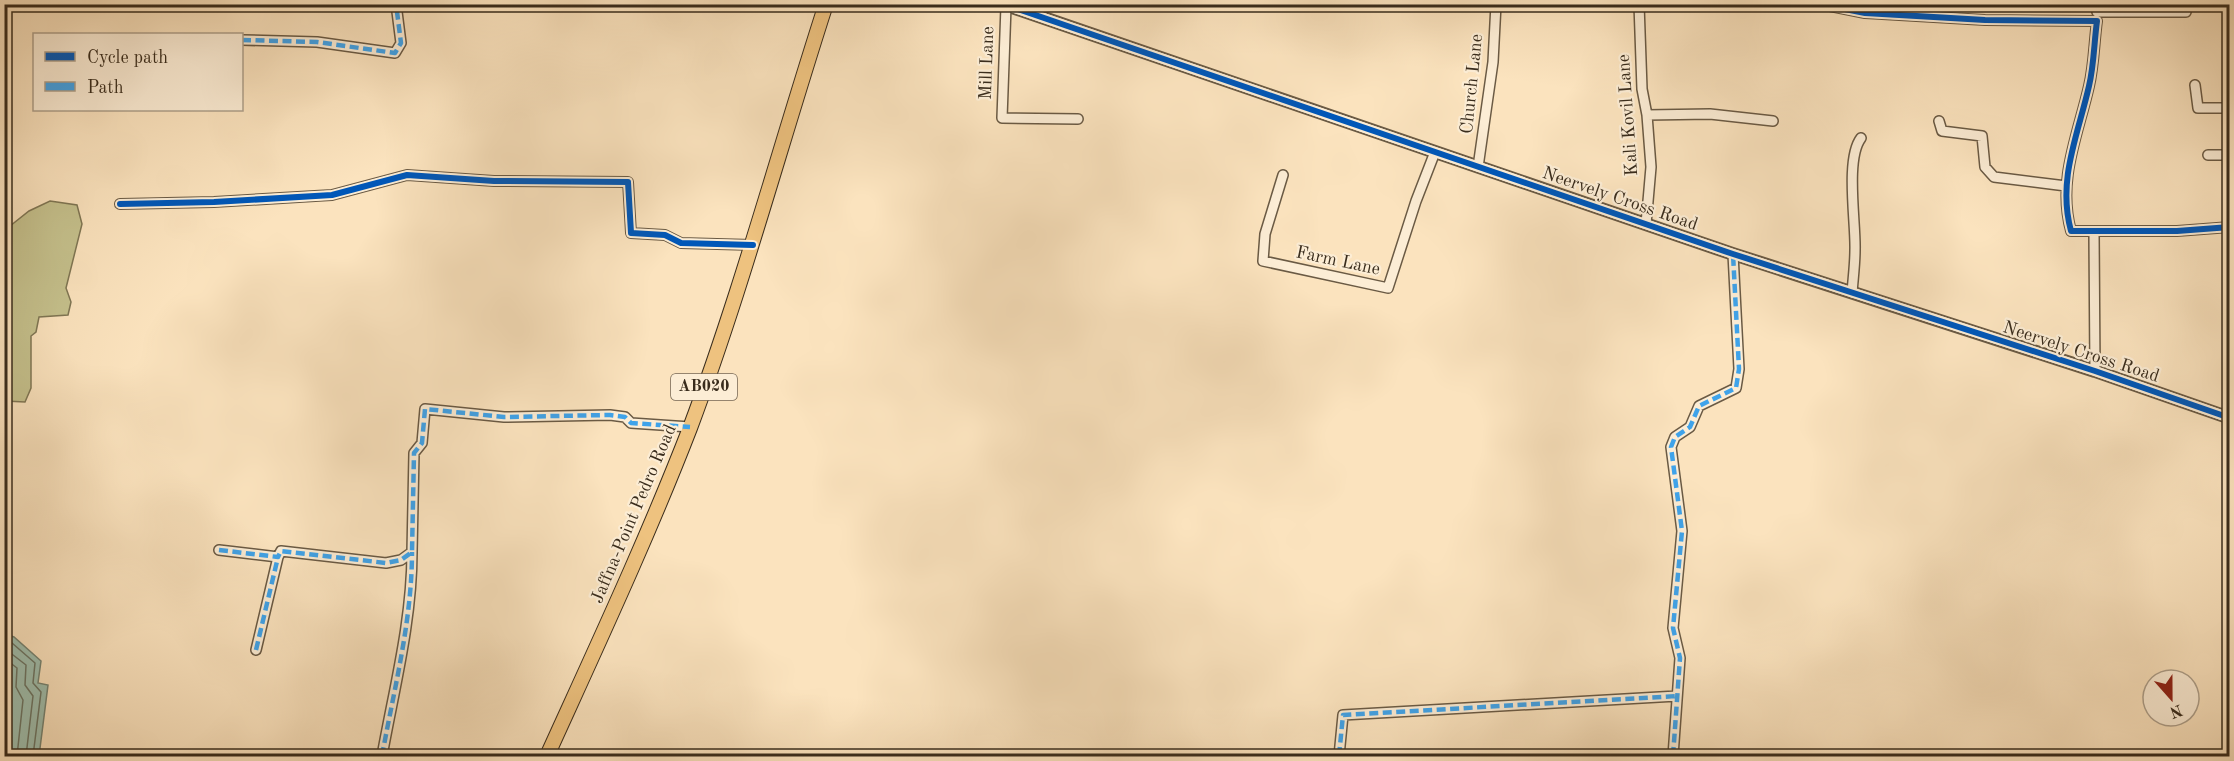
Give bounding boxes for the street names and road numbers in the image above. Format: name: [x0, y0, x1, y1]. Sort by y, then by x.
street label: Mill Lane: [977, 26, 997, 100]
street label: Church Lane: [1458, 33, 1486, 135]
street label: Kali Kovil Lane: [1615, 53, 1641, 177]
street label: Neervely Cross Road: [1540, 164, 1700, 234]
street label: Farm Lane: [1294, 243, 1382, 279]
street label: Neervely Cross Road: [2001, 318, 2161, 386]
road number: AB020: [671, 374, 737, 400]
street label: Jaffna-Point Pedro Road: [588, 422, 680, 606]

